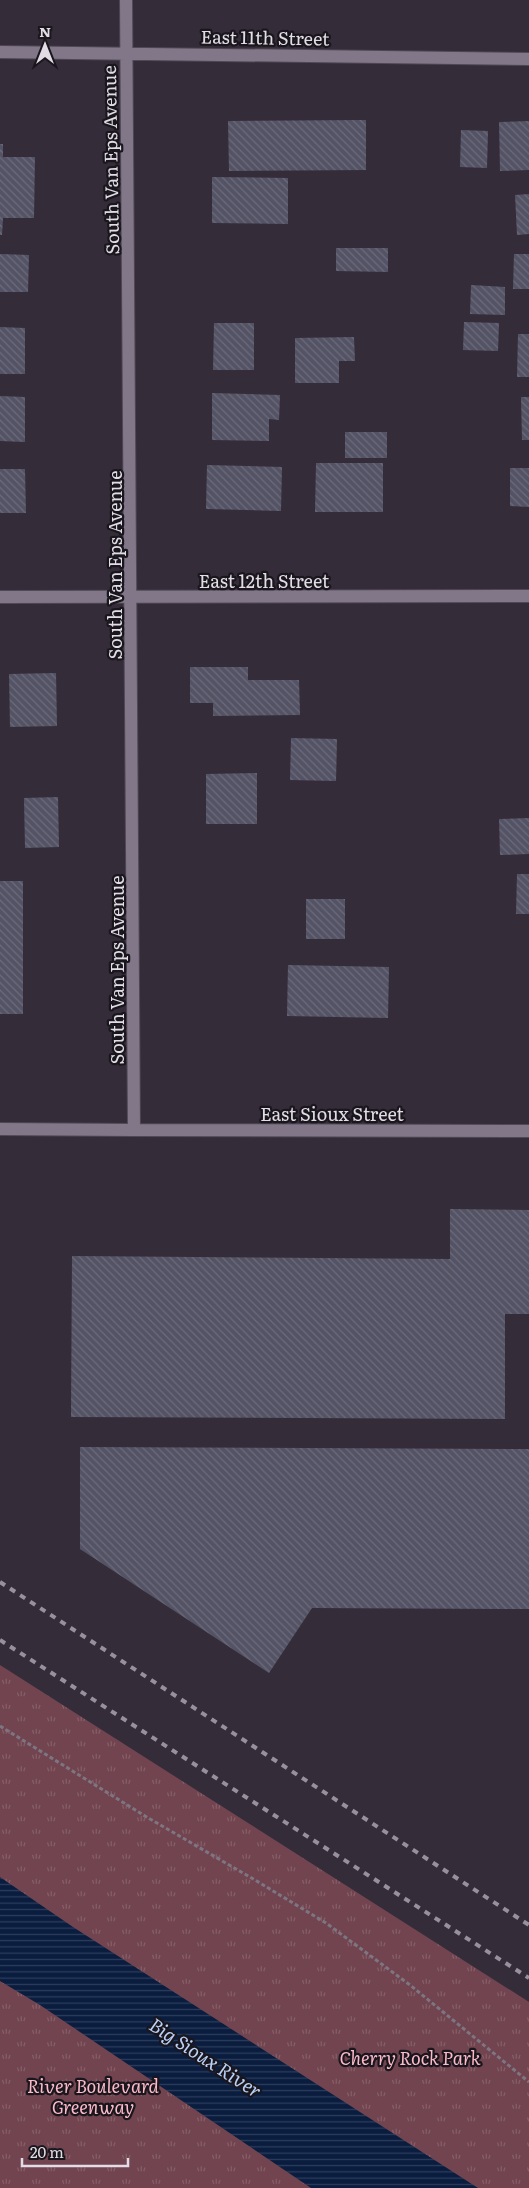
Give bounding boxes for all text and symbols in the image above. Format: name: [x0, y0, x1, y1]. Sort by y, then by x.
north arrow: [20, 20, 70, 70]
text: N: [39, 21, 51, 41]
street label: East 11th Street: [200, 22, 330, 52]
street label: South Van Eps Avenue: [95, 65, 125, 255]
street label: South Van Eps Avenue: [101, 470, 128, 660]
street label: East 12th Street: [199, 567, 330, 594]
street label: South Van Eps Avenue: [103, 875, 130, 1065]
street label: East Sioux Street: [260, 1100, 405, 1127]
water label: Big Sioux River: [144, 2010, 268, 2104]
park label: Cherry Rock Park: [339, 2044, 481, 2071]
park label: River Boulevard Greenway: [27, 2072, 160, 2120]
scale bar: [22, 2136, 129, 2168]
text: 20 m: [30, 2140, 64, 2163]

